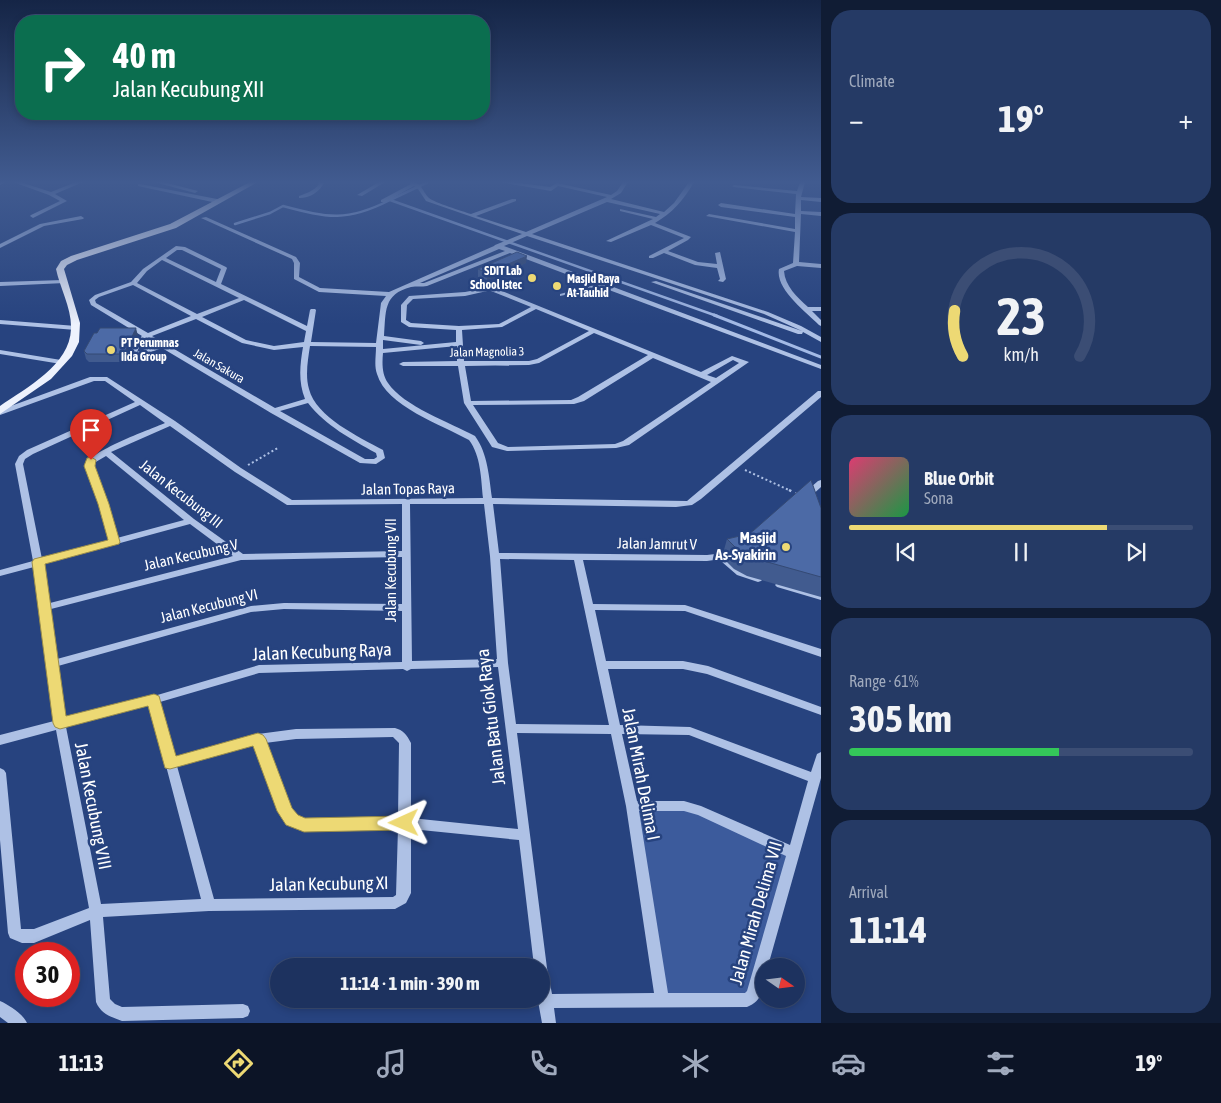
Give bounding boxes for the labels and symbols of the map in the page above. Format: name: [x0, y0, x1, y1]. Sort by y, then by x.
place label: SDIT Lab School Istec: [470, 264, 523, 292]
marker: SDIT Lab School Istec: [526, 272, 538, 284]
place label: Masjid Raya At-Tauhid: [566, 272, 620, 300]
marker: Masjid Raya At-Tauhid: [551, 280, 563, 292]
place label: PT Perumnas Iida Group: [121, 336, 179, 364]
marker: PT Perumnas Iida Group: [105, 344, 117, 356]
street label: Jalan Magnolia 3: [450, 344, 524, 360]
street label: Jalan Sakura: [191, 346, 247, 386]
pin: [70, 409, 112, 460]
street label: Jalan Kecubung III: [137, 456, 226, 531]
street label: Jalan Topas Raya: [361, 479, 455, 498]
street label: Jalan Kecubung VII: [382, 518, 399, 622]
place label: Masjid As-Syakirin: [714, 529, 776, 563]
street label: Jalan Jamrut V: [617, 534, 698, 553]
street label: Jalan Kecubung V: [142, 535, 240, 574]
marker: Masjid As-Syakirin: [780, 541, 792, 553]
street label: Jalan Kecubung VI: [158, 585, 259, 626]
street label: Jalan Kecubung Raya: [252, 639, 392, 664]
street label: Jalan Batu Giok Raya: [472, 648, 509, 786]
street label: Jalan Mirah Delima I: [618, 706, 665, 842]
street label: Jalan Kecubung VIII: [71, 741, 116, 871]
position arrow: [377, 796, 429, 848]
street label: Jalan Mirah Delima VII: [725, 839, 786, 987]
street label: Jalan Kecubung XI: [269, 872, 389, 895]
speed limit sign: 30: [15, 942, 80, 1007]
north arrow: [755, 958, 805, 1008]

